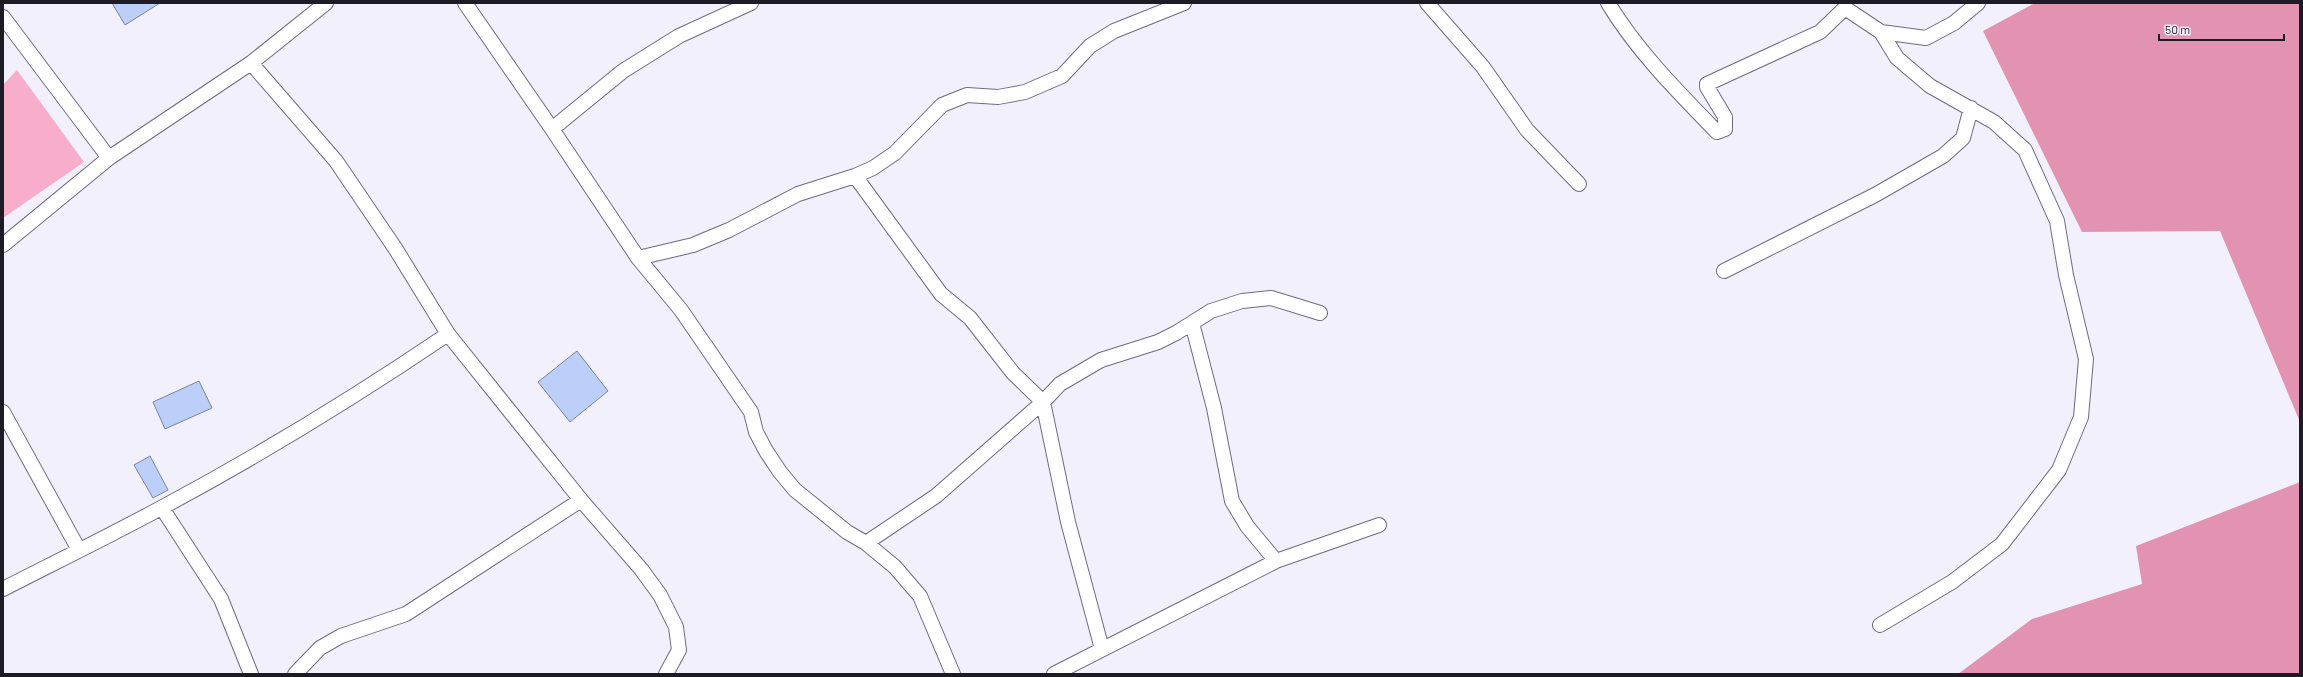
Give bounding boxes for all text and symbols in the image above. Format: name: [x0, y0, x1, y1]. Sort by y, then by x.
scale bar: [2159, 16, 2284, 42]
text: 50 m: [2165, 22, 2190, 36]

